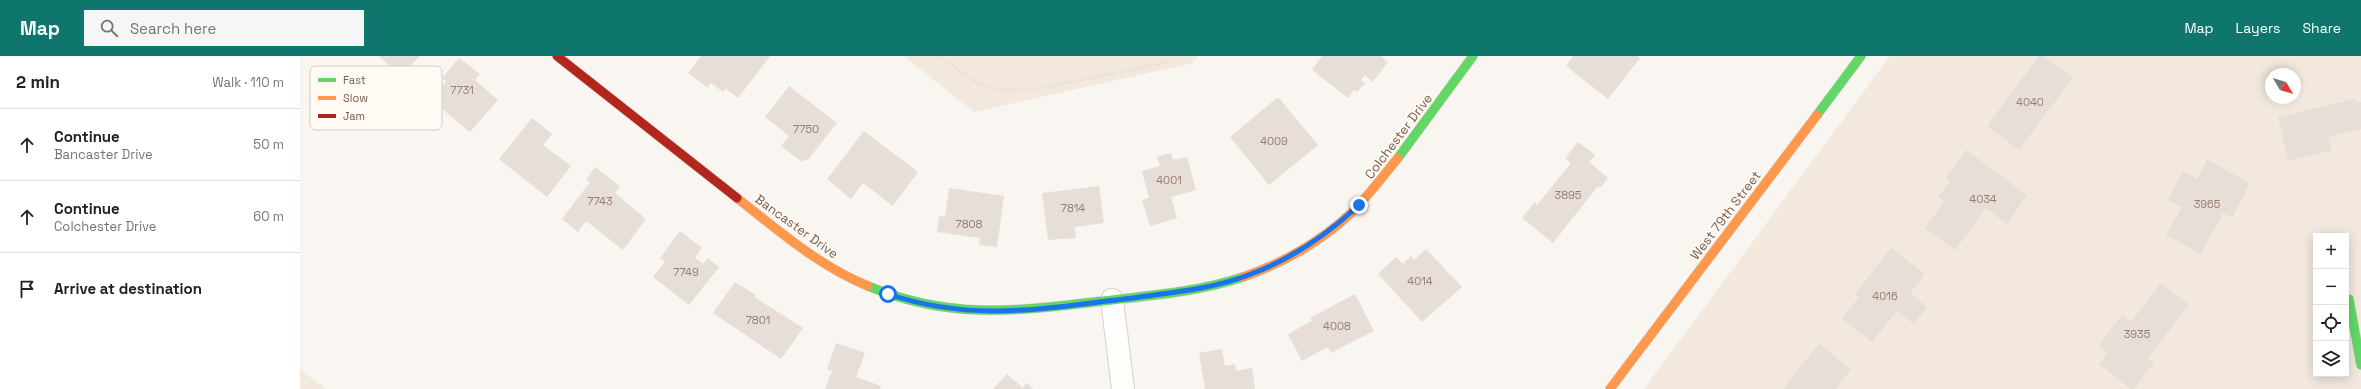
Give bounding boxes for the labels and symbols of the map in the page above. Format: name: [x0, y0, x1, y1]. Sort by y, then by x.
legend: [310, 66, 442, 130]
north arrow: [2265, 68, 2301, 104]
text: Fast: [343, 73, 366, 87]
house number: 7731: [450, 83, 474, 97]
street label: Colchester Drive: [1361, 90, 1436, 182]
text: Slow: [343, 91, 368, 105]
house number: 4040: [2016, 95, 2044, 109]
text: Jam: [343, 109, 365, 123]
house number: 7750: [793, 122, 819, 136]
house number: 4009: [1260, 134, 1288, 148]
street label: West 79th Street: [1686, 167, 1764, 263]
house number: 4001: [1156, 173, 1182, 187]
house number: 3895: [1555, 188, 1582, 202]
street label: Bancaster Drive: [752, 191, 842, 262]
house number: 4034: [1969, 192, 1997, 206]
house number: 7743: [587, 194, 613, 208]
route end: [1350, 196, 1368, 214]
house number: 3965: [2194, 197, 2221, 211]
house number: 7814: [1061, 201, 1085, 215]
house number: 7808: [956, 217, 983, 231]
house number: 7749: [673, 265, 699, 279]
house number: 4014: [1407, 274, 1433, 288]
route start: [879, 285, 897, 303]
house number: 4016: [1872, 289, 1898, 303]
house number: 7801: [746, 313, 770, 327]
house number: 4008: [1323, 319, 1351, 333]
house number: 3935: [2124, 327, 2151, 341]

